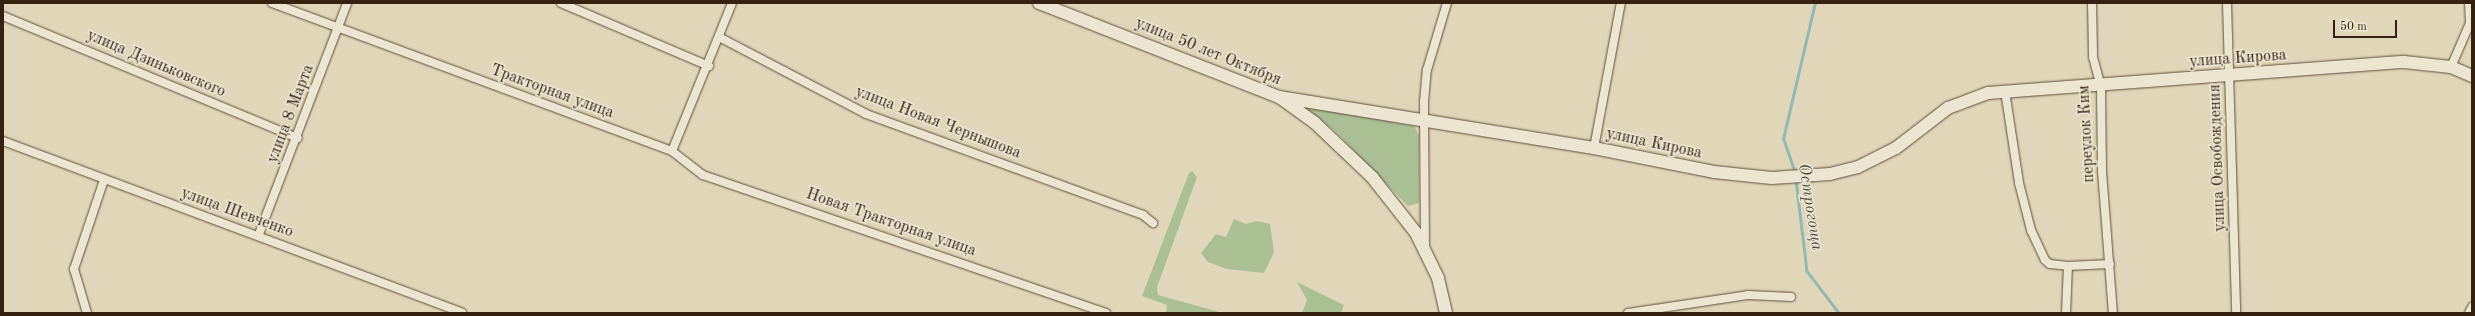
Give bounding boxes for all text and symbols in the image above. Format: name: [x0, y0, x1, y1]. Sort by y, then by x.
scale bar: [2335, 12, 2399, 38]
street label: улица 50 лет Октября: [1132, 14, 1284, 90]
text: 50 m: [2340, 21, 2367, 33]
street label: улица Дзиньковского: [84, 26, 228, 102]
street label: улица Кирова: [2189, 46, 2287, 72]
street label: Тракторная улица: [488, 61, 616, 123]
street label: улица 8 Марта: [263, 62, 319, 166]
street label: улица Новая Чернышова: [852, 83, 1024, 163]
street label: улица Освобождения: [2206, 84, 2230, 232]
street label: переулок Ким: [2075, 85, 2099, 183]
street label: улица Кирова: [1604, 124, 1704, 164]
water label: Острогоща: [1793, 162, 1827, 252]
street label: улица Шевченко: [178, 184, 296, 242]
street label: Новая Тракторная улица: [803, 185, 979, 261]

